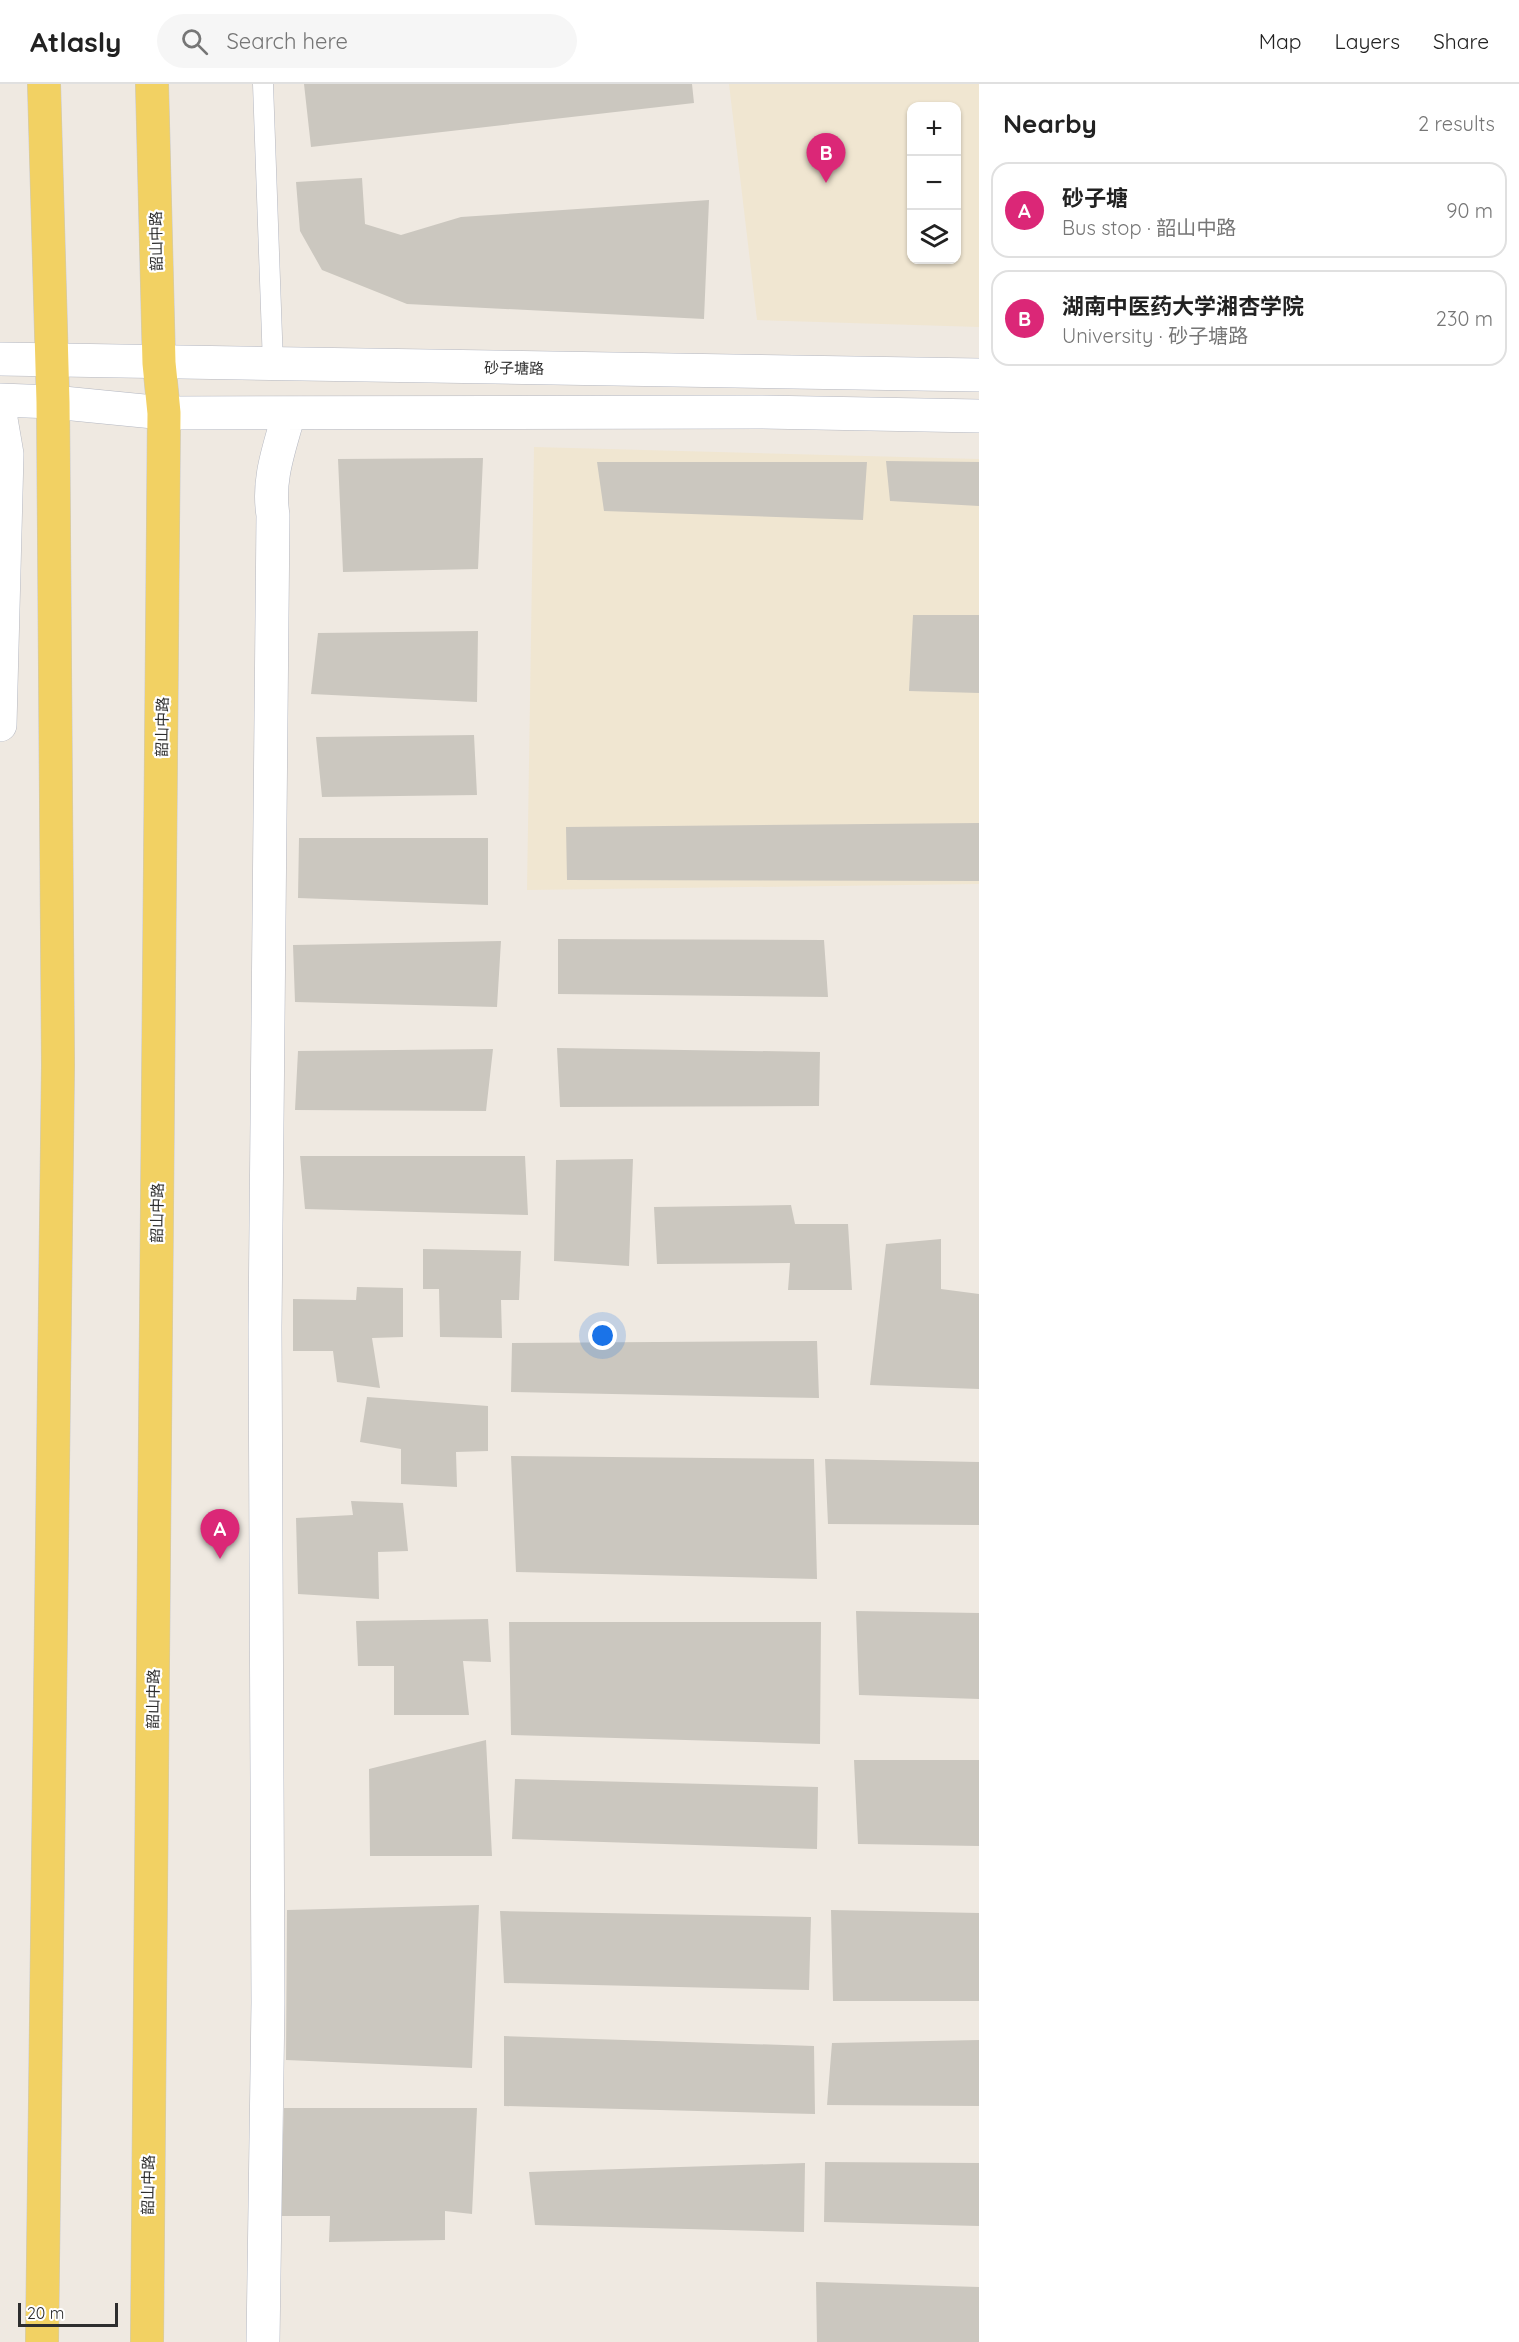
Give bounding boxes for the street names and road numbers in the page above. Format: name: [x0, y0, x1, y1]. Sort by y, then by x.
street label: 韶山中路: [146, 211, 166, 271]
street label: 砂子塘路: [484, 358, 544, 378]
street label: 韶山中路: [152, 697, 172, 757]
street label: 韶山中路: [147, 1183, 167, 1243]
street label: 韶山中路: [143, 1669, 163, 1729]
street label: 韶山中路: [138, 2155, 158, 2215]

